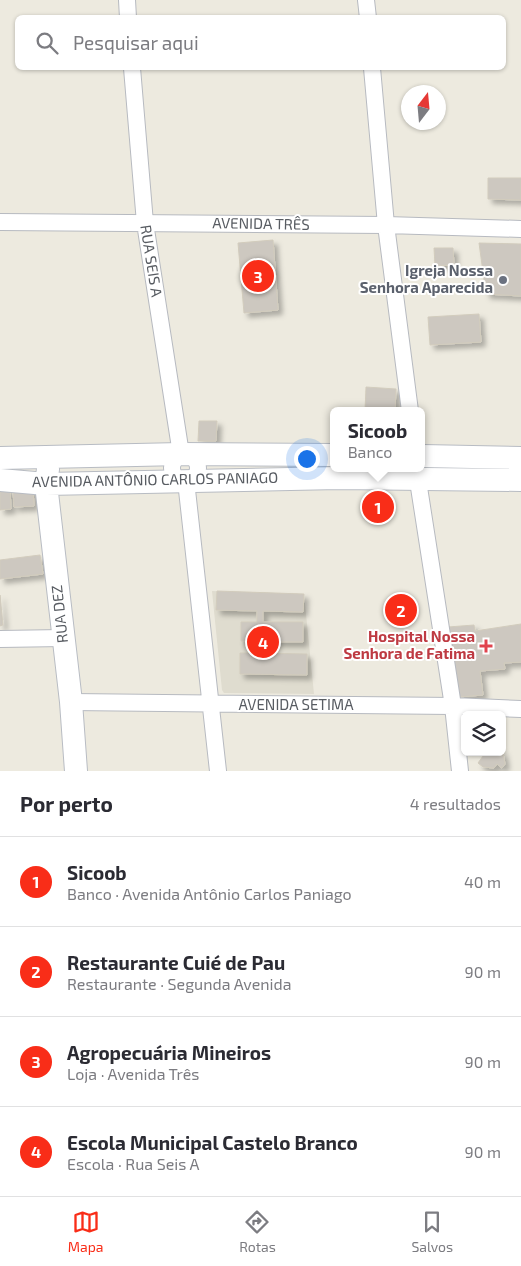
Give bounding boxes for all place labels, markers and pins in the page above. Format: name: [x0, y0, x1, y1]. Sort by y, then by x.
pin: 3: [242, 257, 274, 295]
place label: Igreja Nossa Senhora Aparecida: [360, 261, 493, 296]
marker: Igreja Nossa Senhora Aparecida: [497, 274, 509, 286]
pin: 1: [362, 488, 394, 526]
pin: 2: [385, 591, 417, 629]
pin: 4: [247, 623, 279, 661]
place label: Hospital Nossa Senhora de Fatima: [343, 627, 475, 662]
marker: Hospital Nossa Senhora de Fatima: [479, 639, 493, 653]

